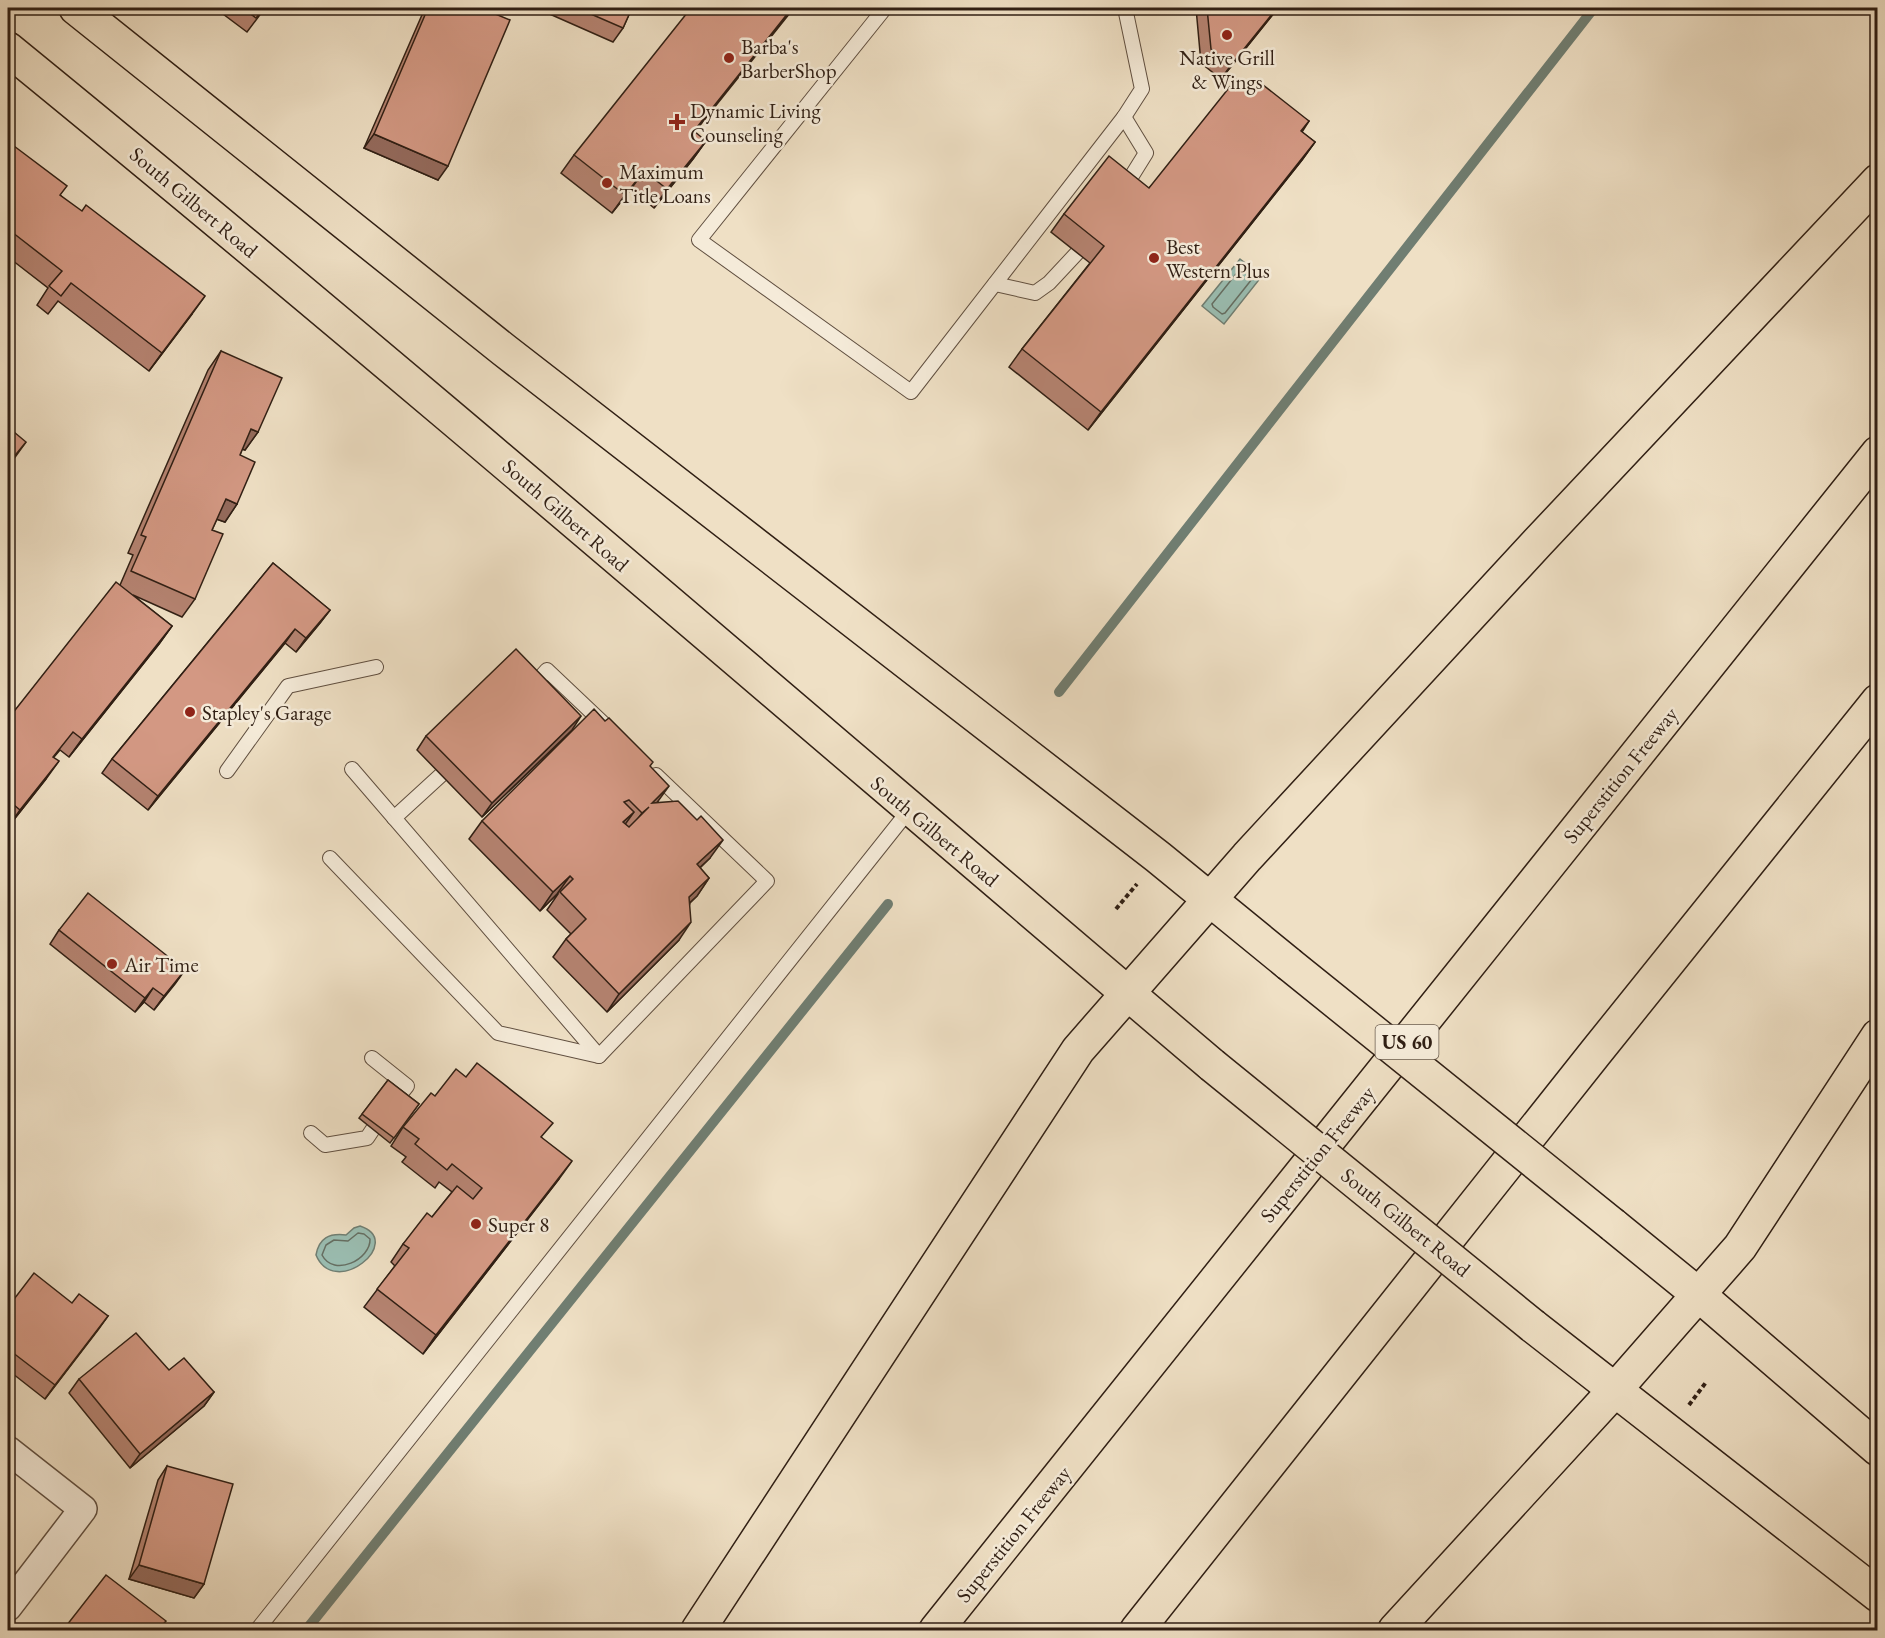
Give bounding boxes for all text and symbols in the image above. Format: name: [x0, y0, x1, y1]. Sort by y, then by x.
marker: Native Grill & Wings: [1220, 28, 1234, 42]
place label: Barba's BarberShop: [741, 33, 837, 84]
place label: Native Grill & Wings: [1179, 44, 1275, 95]
marker: Barba's BarberShop: [722, 51, 736, 65]
place label: Dynamic Living Counseling: [690, 97, 822, 148]
marker: Dynamic Living Counseling: [668, 113, 686, 131]
street label: South Gilbert Road: [124, 141, 264, 264]
place label: Maximum Title Loans: [619, 158, 711, 209]
marker: Maximum Title Loans: [600, 176, 614, 190]
place label: Best Western Plus: [1166, 233, 1270, 284]
marker: Best Western Plus: [1147, 251, 1161, 265]
street label: South Gilbert Road: [497, 453, 635, 578]
place label: Stapley's Garage: [202, 699, 331, 726]
street label: Superstition Freeway: [1557, 701, 1684, 849]
marker: Stapley's Garage: [183, 705, 197, 719]
street label: South Gilbert Road: [865, 770, 1005, 893]
place label: Air Time: [123, 951, 199, 978]
marker: Air Time: [105, 957, 119, 971]
road number: US 60: [1376, 1025, 1438, 1059]
street label: Superstition Freeway: [1254, 1080, 1381, 1228]
street label: South Gilbert Road: [1336, 1161, 1477, 1283]
place label: Super 8: [488, 1211, 549, 1238]
marker: Super 8: [469, 1217, 483, 1231]
street label: Superstition Freeway: [950, 1460, 1077, 1608]

